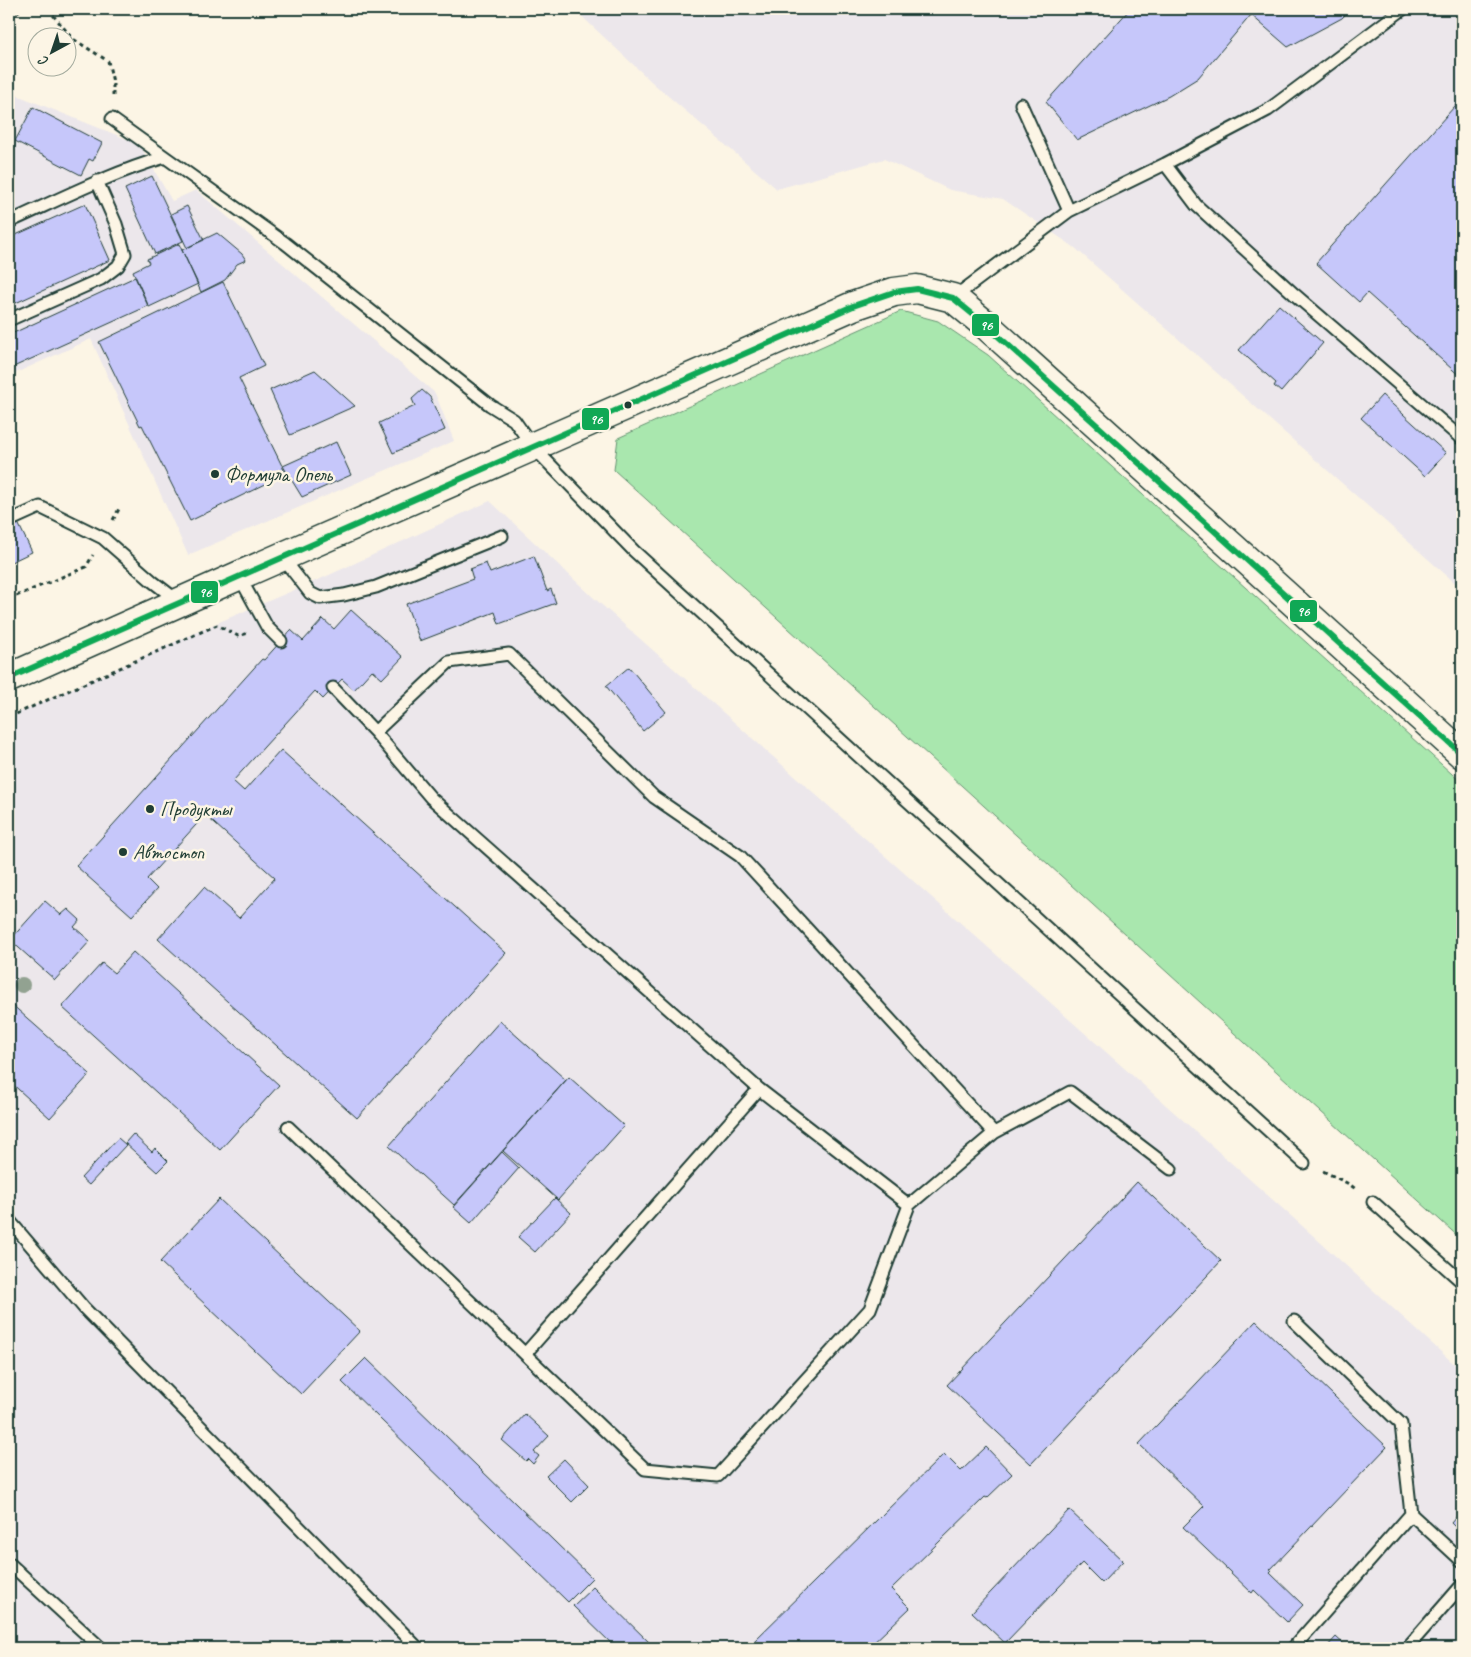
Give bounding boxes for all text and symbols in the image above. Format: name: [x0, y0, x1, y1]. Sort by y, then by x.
north arrow: [28, 28, 78, 78]
text: С: [34, 51, 52, 70]
line badge: 96: [971, 313, 1000, 337]
text: 96: [980, 317, 994, 334]
unlabelled marker: [623, 400, 633, 410]
line badge: 96: [581, 407, 610, 431]
text: 96: [590, 411, 604, 428]
place label: Формула Опель: [225, 461, 334, 487]
marker: Формула Опель: [209, 468, 221, 480]
line badge: 96: [190, 580, 219, 604]
text: 96: [199, 584, 213, 601]
line badge: 96: [1289, 599, 1318, 623]
text: 96: [1297, 603, 1311, 620]
place label: Продукты: [160, 796, 233, 822]
marker: Продукты: [144, 803, 156, 815]
place label: Автостоп: [133, 839, 204, 865]
marker: Автостоп: [117, 846, 129, 858]

